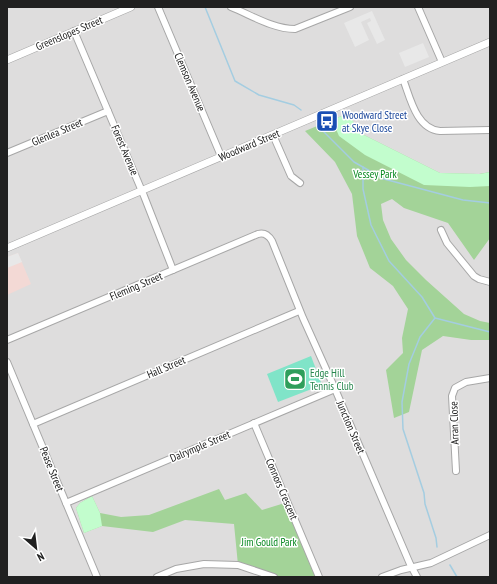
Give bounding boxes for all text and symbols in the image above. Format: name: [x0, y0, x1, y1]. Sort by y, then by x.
street label: Greenslopes Street: [33, 13, 105, 53]
street label: Clemson Avenue: [171, 51, 209, 114]
bus stop icon: Woodward Street at Skye Close: [314, 108, 340, 134]
place label: Woodward Street at Skye Close: [342, 108, 407, 135]
street label: Glenlea Street: [29, 115, 85, 149]
street label: Forest Avenue: [108, 123, 142, 178]
street label: Woodward Street: [216, 126, 282, 164]
park label: Vessey Park: [352, 167, 397, 181]
street label: Fleming Street: [108, 269, 164, 303]
street label: Hall Street: [145, 353, 187, 381]
sports icon: Edge Hill Tennis Club: [282, 366, 308, 392]
place label: Edge Hill Tennis Club: [310, 366, 354, 393]
street label: Junction Street: [333, 397, 368, 456]
street label: Arran Close: [446, 401, 462, 445]
street label: Dalrymple Street: [168, 427, 232, 465]
street label: Pease Street: [37, 445, 67, 493]
street label: Connors Crescent: [263, 456, 301, 522]
north arrow: [16, 528, 56, 568]
park label: Jim Gould Park: [240, 535, 297, 549]
text: N: [35, 549, 47, 564]

